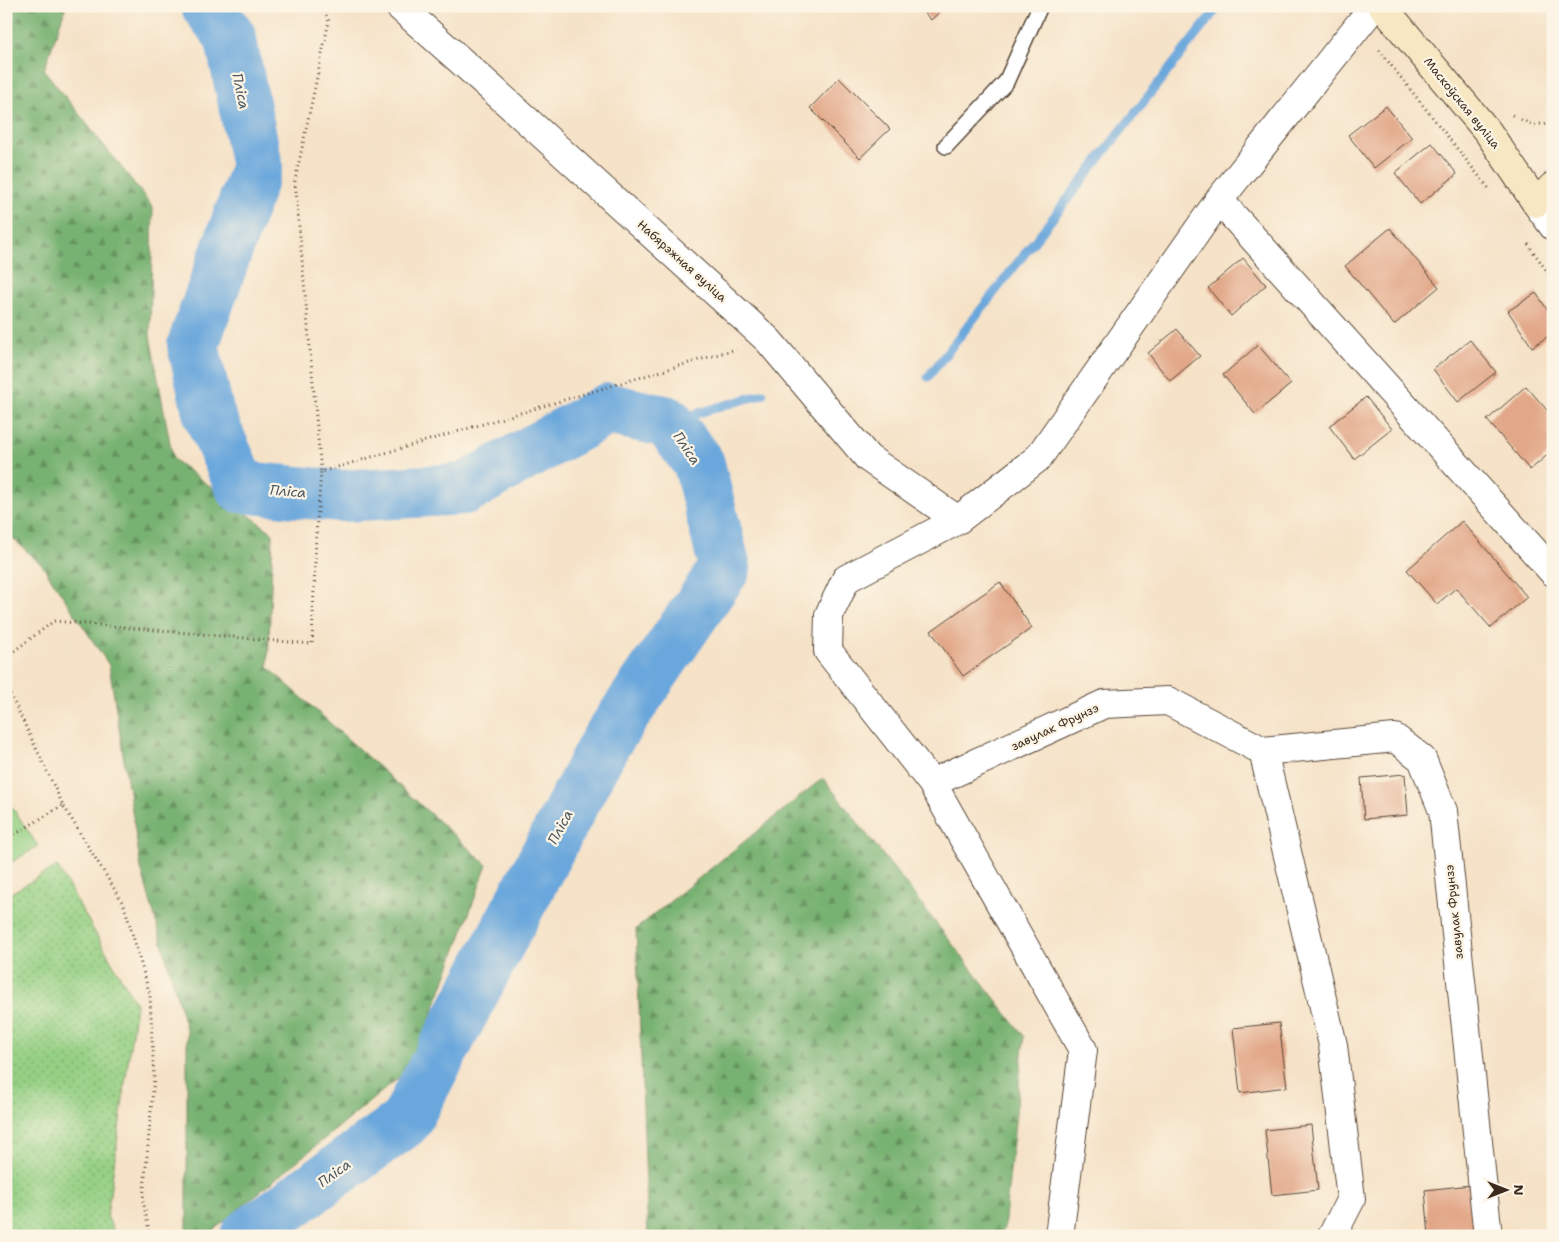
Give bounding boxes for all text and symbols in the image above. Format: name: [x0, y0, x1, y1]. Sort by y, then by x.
street label: Маскоўская вуліца: [1420, 54, 1504, 152]
water label: Пліса: [228, 71, 254, 111]
street label: Набярэжная вуліца: [634, 217, 731, 306]
water label: Пліса: [669, 428, 705, 468]
water label: Пліса: [269, 480, 307, 502]
street label: завулак Фрунзэ: [1009, 700, 1101, 754]
water label: Пліса: [544, 807, 576, 847]
street label: завулак Фрунзэ: [1441, 864, 1467, 960]
water label: Пліса: [314, 1155, 354, 1191]
north arrow: [1482, 1164, 1532, 1214]
text: N: [1510, 1184, 1528, 1196]

